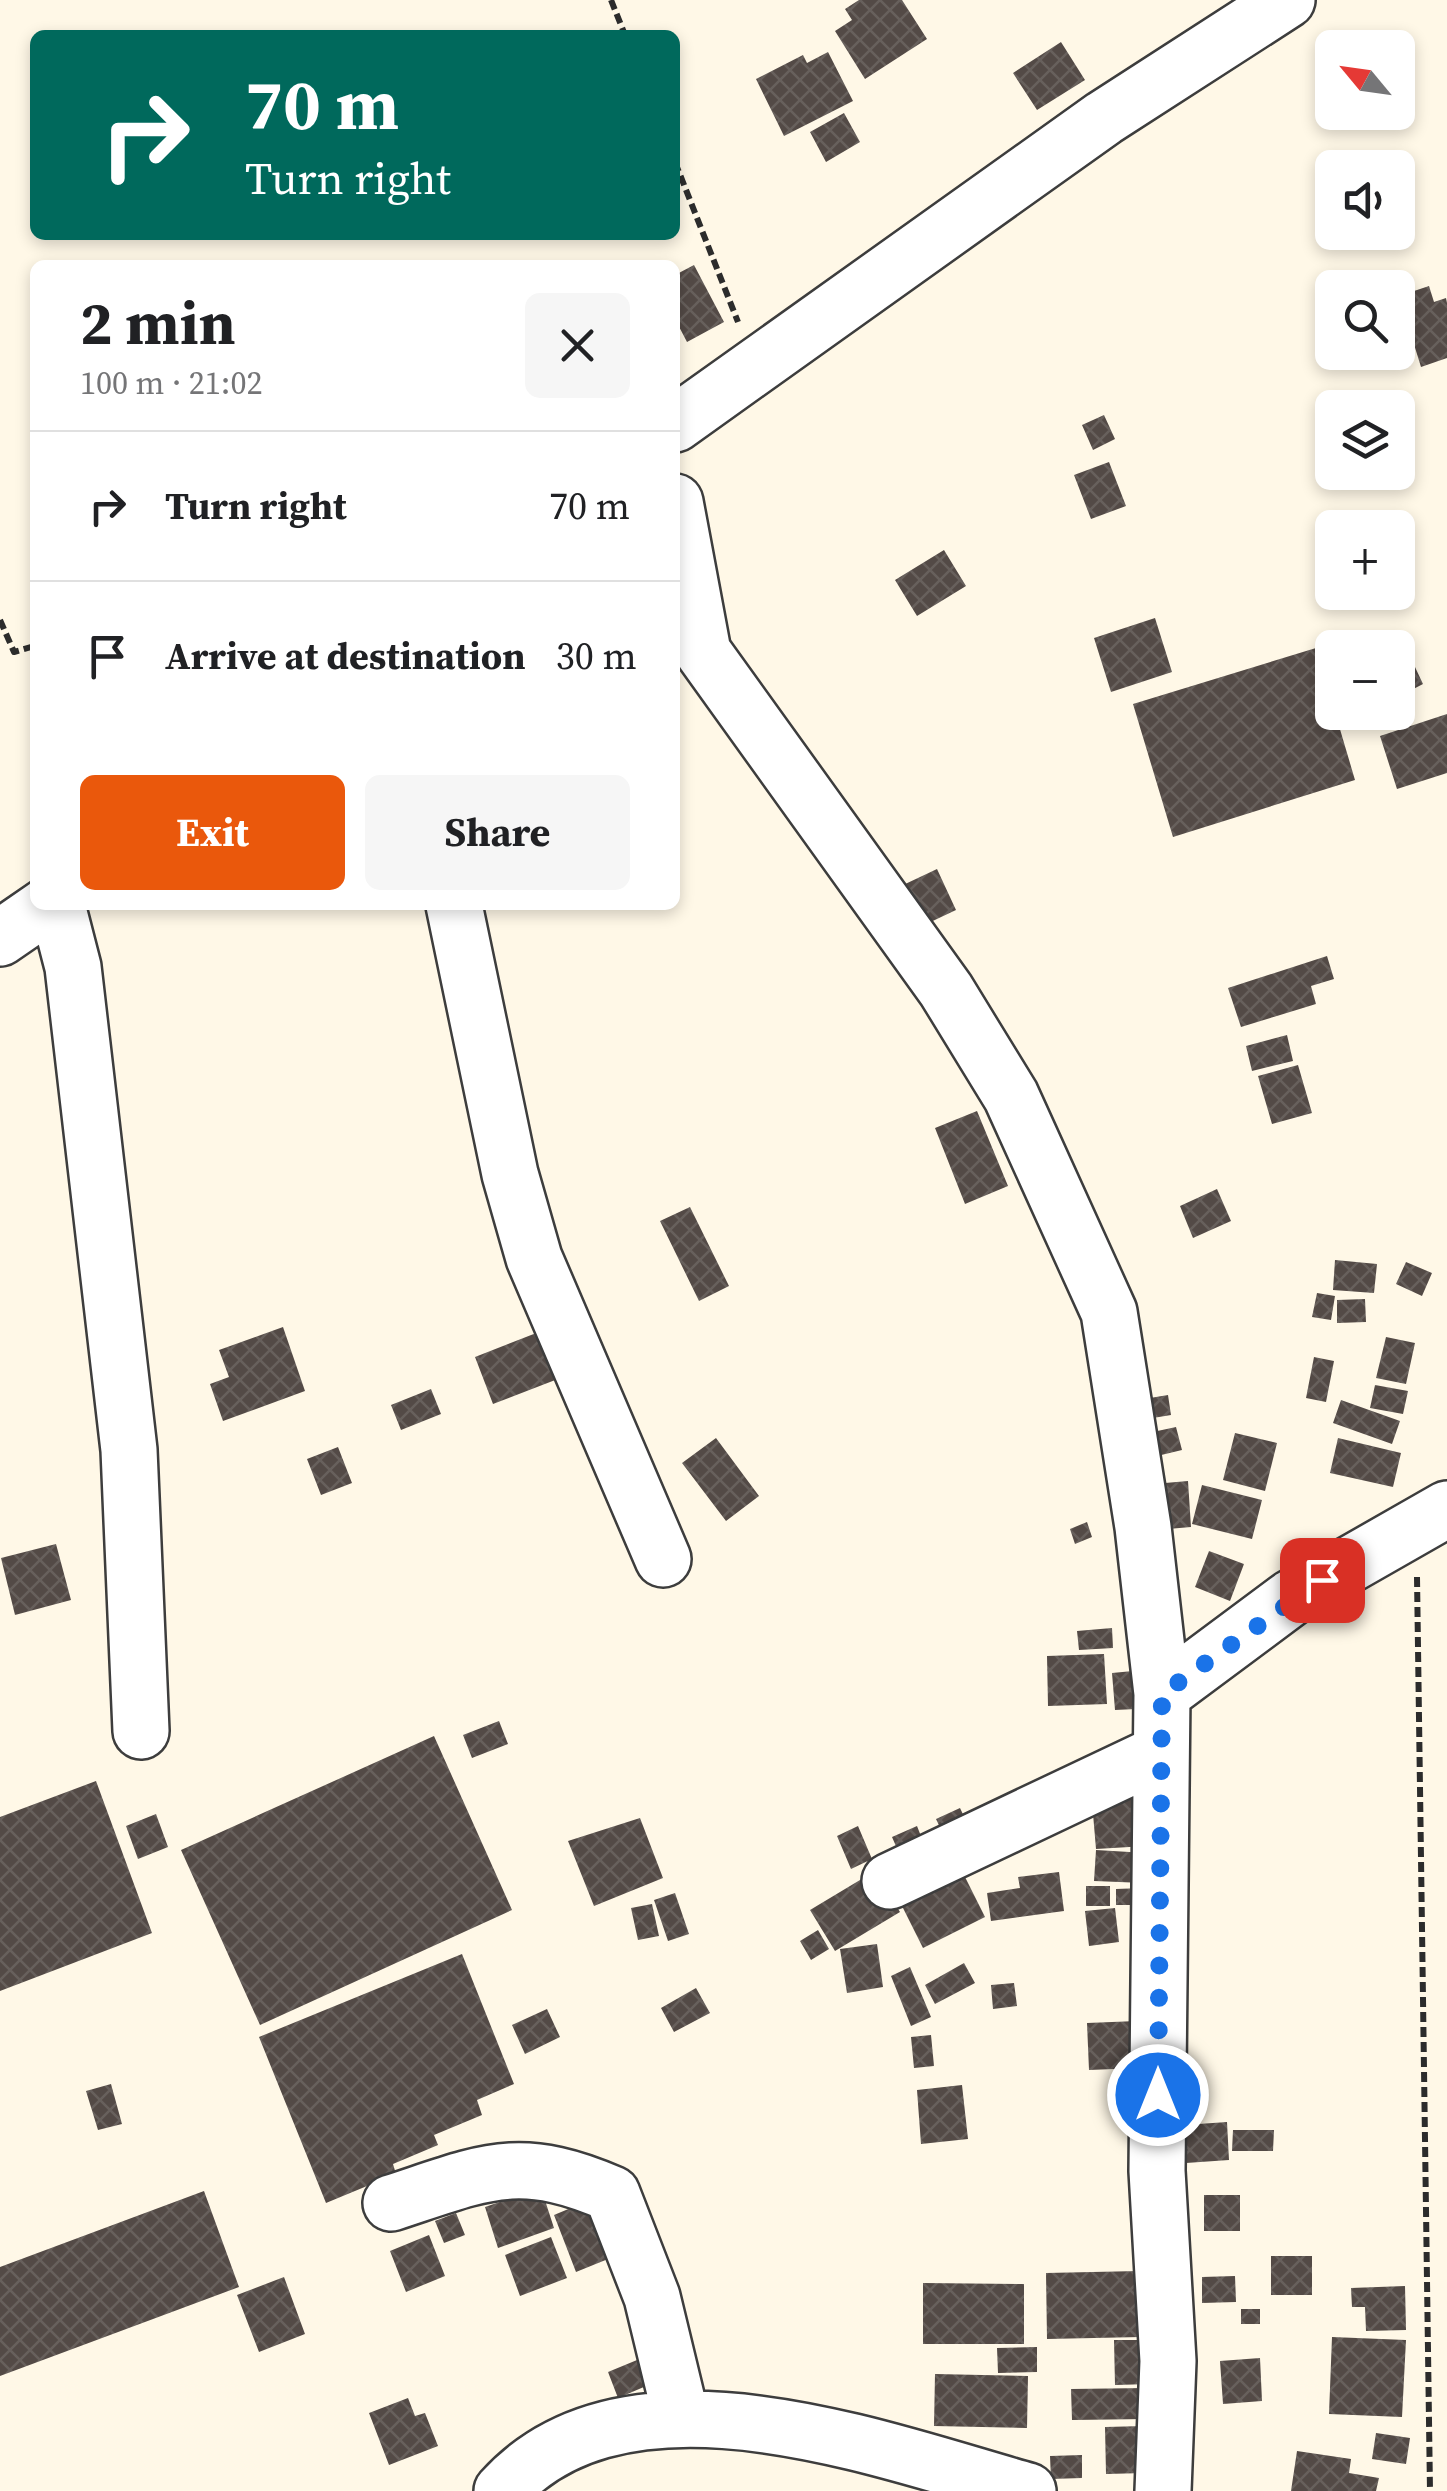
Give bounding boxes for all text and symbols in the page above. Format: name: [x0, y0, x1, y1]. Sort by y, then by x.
north arrow: [1315, 30, 1415, 130]
map controls: [1315, 30, 1415, 730]
text: 70 m: [245, 56, 399, 152]
icon: right: [80, 70, 210, 200]
text: Turn right: [245, 147, 451, 209]
button: sound: [1315, 150, 1415, 250]
button: search: [1315, 270, 1415, 370]
text: 2 min: [80, 282, 236, 364]
button: close: [525, 293, 630, 398]
text: 100 m · 21:02: [80, 361, 262, 405]
button: layers: [1315, 390, 1415, 490]
icon: right: [80, 479, 135, 534]
text: Turn right: [165, 480, 347, 532]
text: 70 m: [549, 480, 630, 532]
button: +: [1315, 510, 1415, 610]
icon: arrive: [80, 629, 135, 684]
text: Arrive at destination: [165, 630, 526, 682]
text: 30 m: [556, 630, 637, 682]
button: −: [1315, 630, 1415, 730]
button: Exit: [80, 775, 345, 890]
button: Share: [365, 775, 630, 890]
pin: [1280, 1538, 1365, 1623]
icon: arrive: [1295, 1553, 1350, 1608]
position arrow: [1106, 2043, 1210, 2147]

